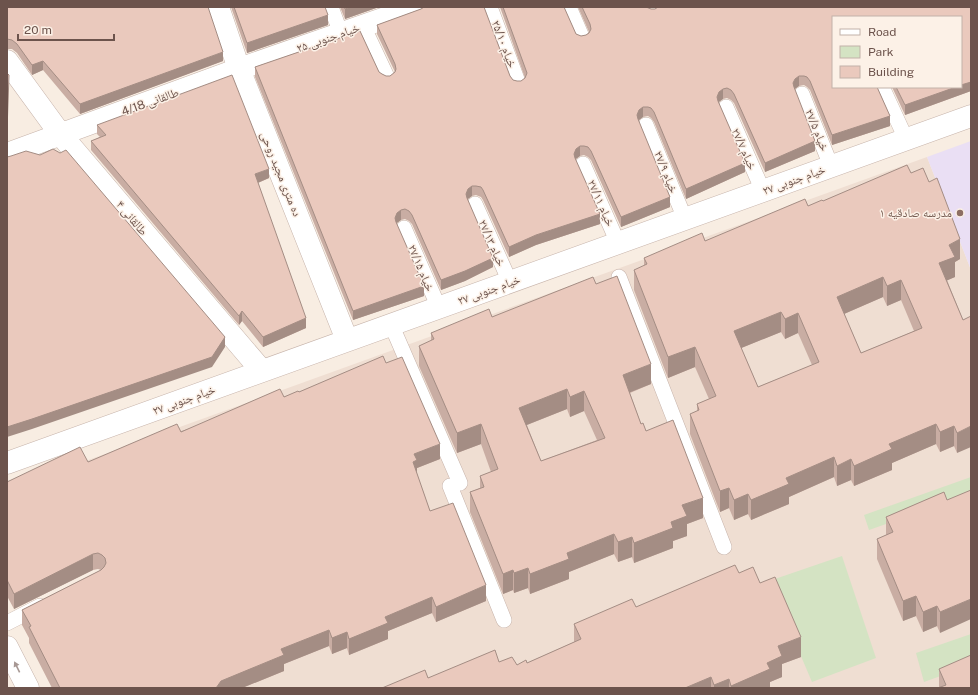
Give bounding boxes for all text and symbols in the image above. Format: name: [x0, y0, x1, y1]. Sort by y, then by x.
scale bar: [18, 16, 114, 42]
legend: [832, 16, 962, 88]
street label: خیام ۲۵/۱۰: [488, 18, 520, 70]
street label: خیام جنوبی ۲۵: [295, 21, 362, 56]
text: 20 m: [24, 23, 52, 37]
text: Road: [868, 25, 896, 39]
text: Park: [868, 45, 894, 59]
text: Building: [868, 65, 914, 79]
street label: طالقانی 4/18: [119, 85, 181, 119]
street label: خیام ۲۷/۵: [801, 107, 832, 154]
street label: خیام ۲۷/۷: [728, 126, 760, 173]
street label: ده متری مجید روحی: [257, 130, 304, 219]
street label: خیام ۲۷/۹: [650, 149, 681, 196]
street label: خیام جنوبی ۲۷: [761, 162, 828, 199]
street label: خیام ۲۷/۱۱: [584, 178, 618, 229]
street label: طالقانی ۴: [113, 198, 151, 238]
place label: مدرسه صادقیه ۱: [879, 206, 952, 220]
marker: مدرسه صادقیه ۱: [955, 208, 965, 218]
street label: خیام ۲۷/۱۳: [475, 218, 509, 269]
street label: خیام ۲۷/۱۵: [404, 242, 437, 294]
street label: خیام جنوبی ۲۷: [456, 272, 523, 309]
street label: خیام جنوبی ۲۷: [151, 382, 218, 419]
one-way arrow: [14, 662, 20, 673]

